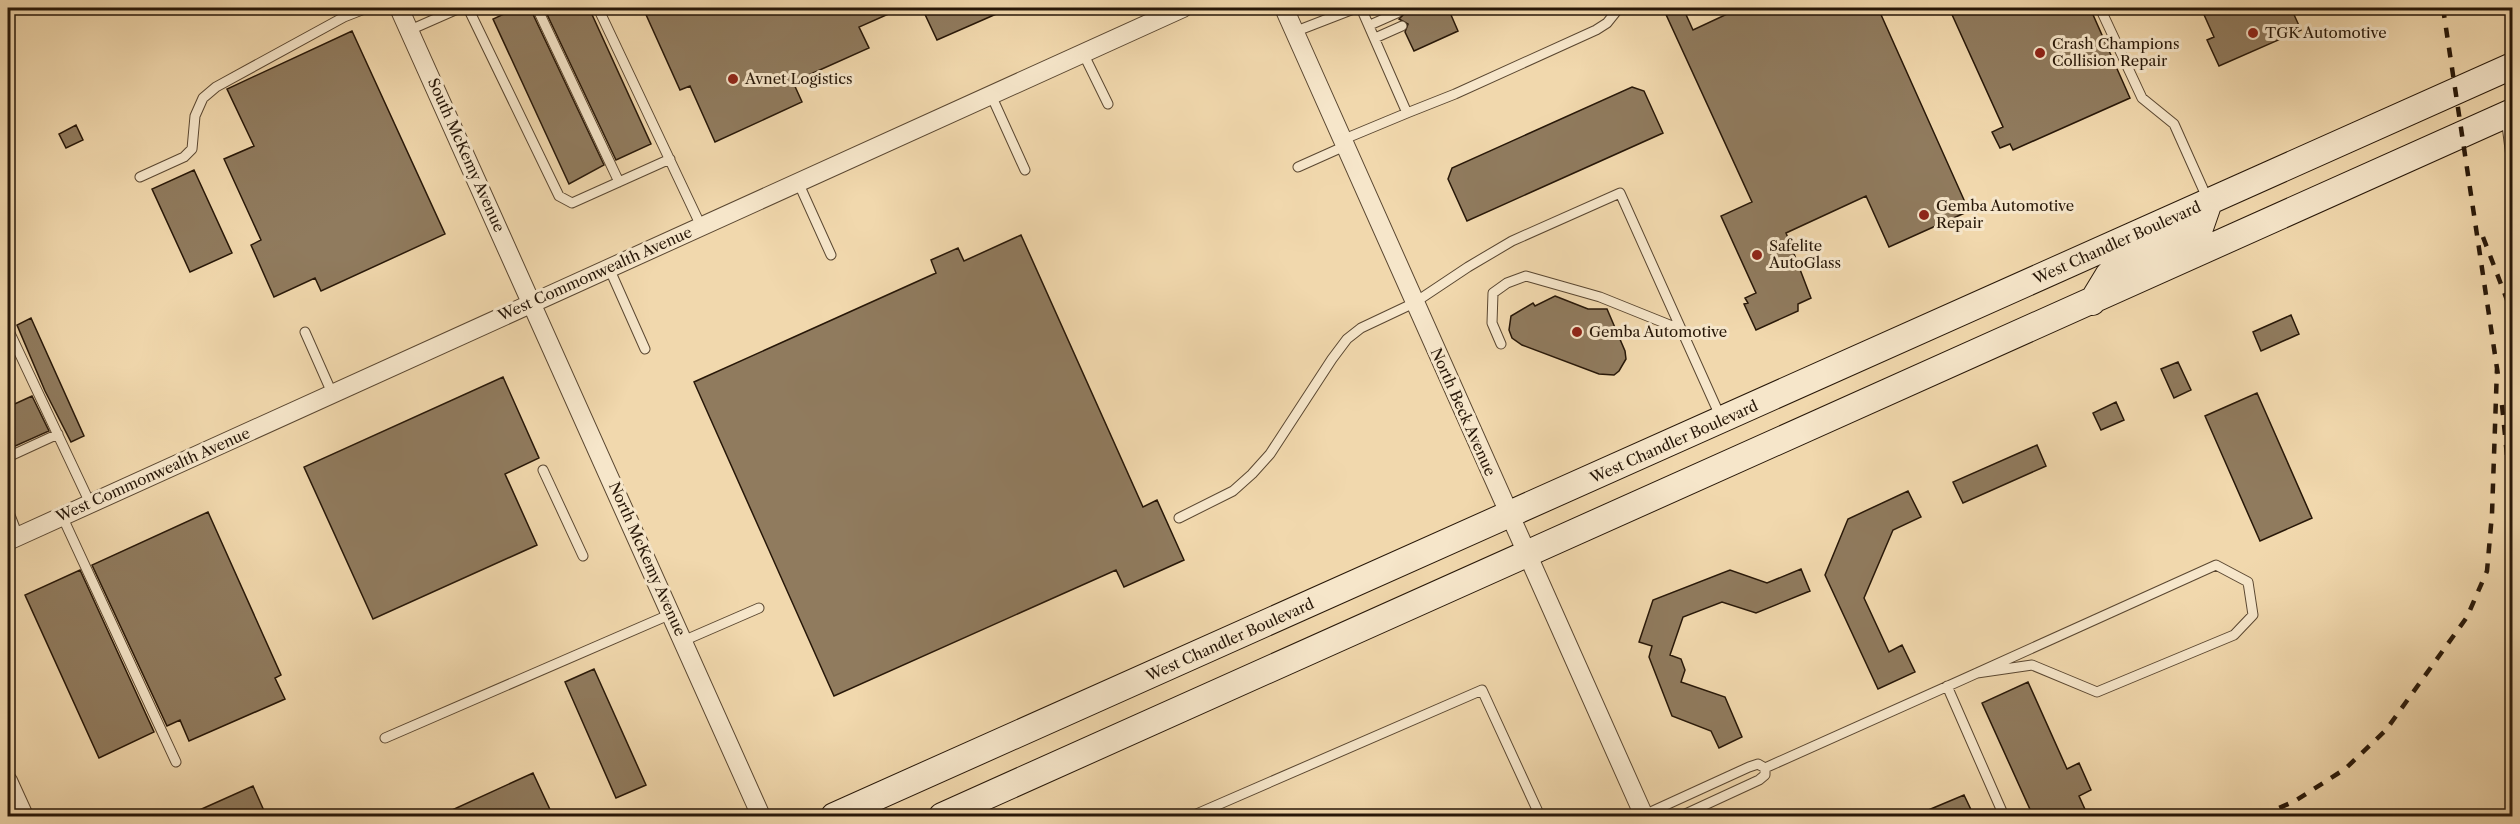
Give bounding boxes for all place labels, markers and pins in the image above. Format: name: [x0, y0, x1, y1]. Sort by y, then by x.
place label: TGK Automotive: [2265, 23, 2387, 42]
marker: TGK Automotive: [2246, 26, 2260, 40]
place label: Crash Champions Collision Repair: [2052, 34, 2179, 70]
marker: Crash Champions Collision Repair: [2033, 46, 2047, 60]
place label: Avnet Logistics: [744, 69, 853, 88]
marker: Avnet Logistics: [726, 72, 740, 86]
place label: Gemba Automotive Repair: [1936, 196, 2074, 232]
marker: Gemba Automotive Repair: [1917, 208, 1931, 222]
place label: Safelite AutoGlass: [1768, 236, 1841, 272]
marker: Safelite AutoGlass: [1750, 248, 1764, 262]
place label: Gemba Automotive: [1589, 322, 1727, 341]
marker: Gemba Automotive: [1570, 325, 1584, 339]

